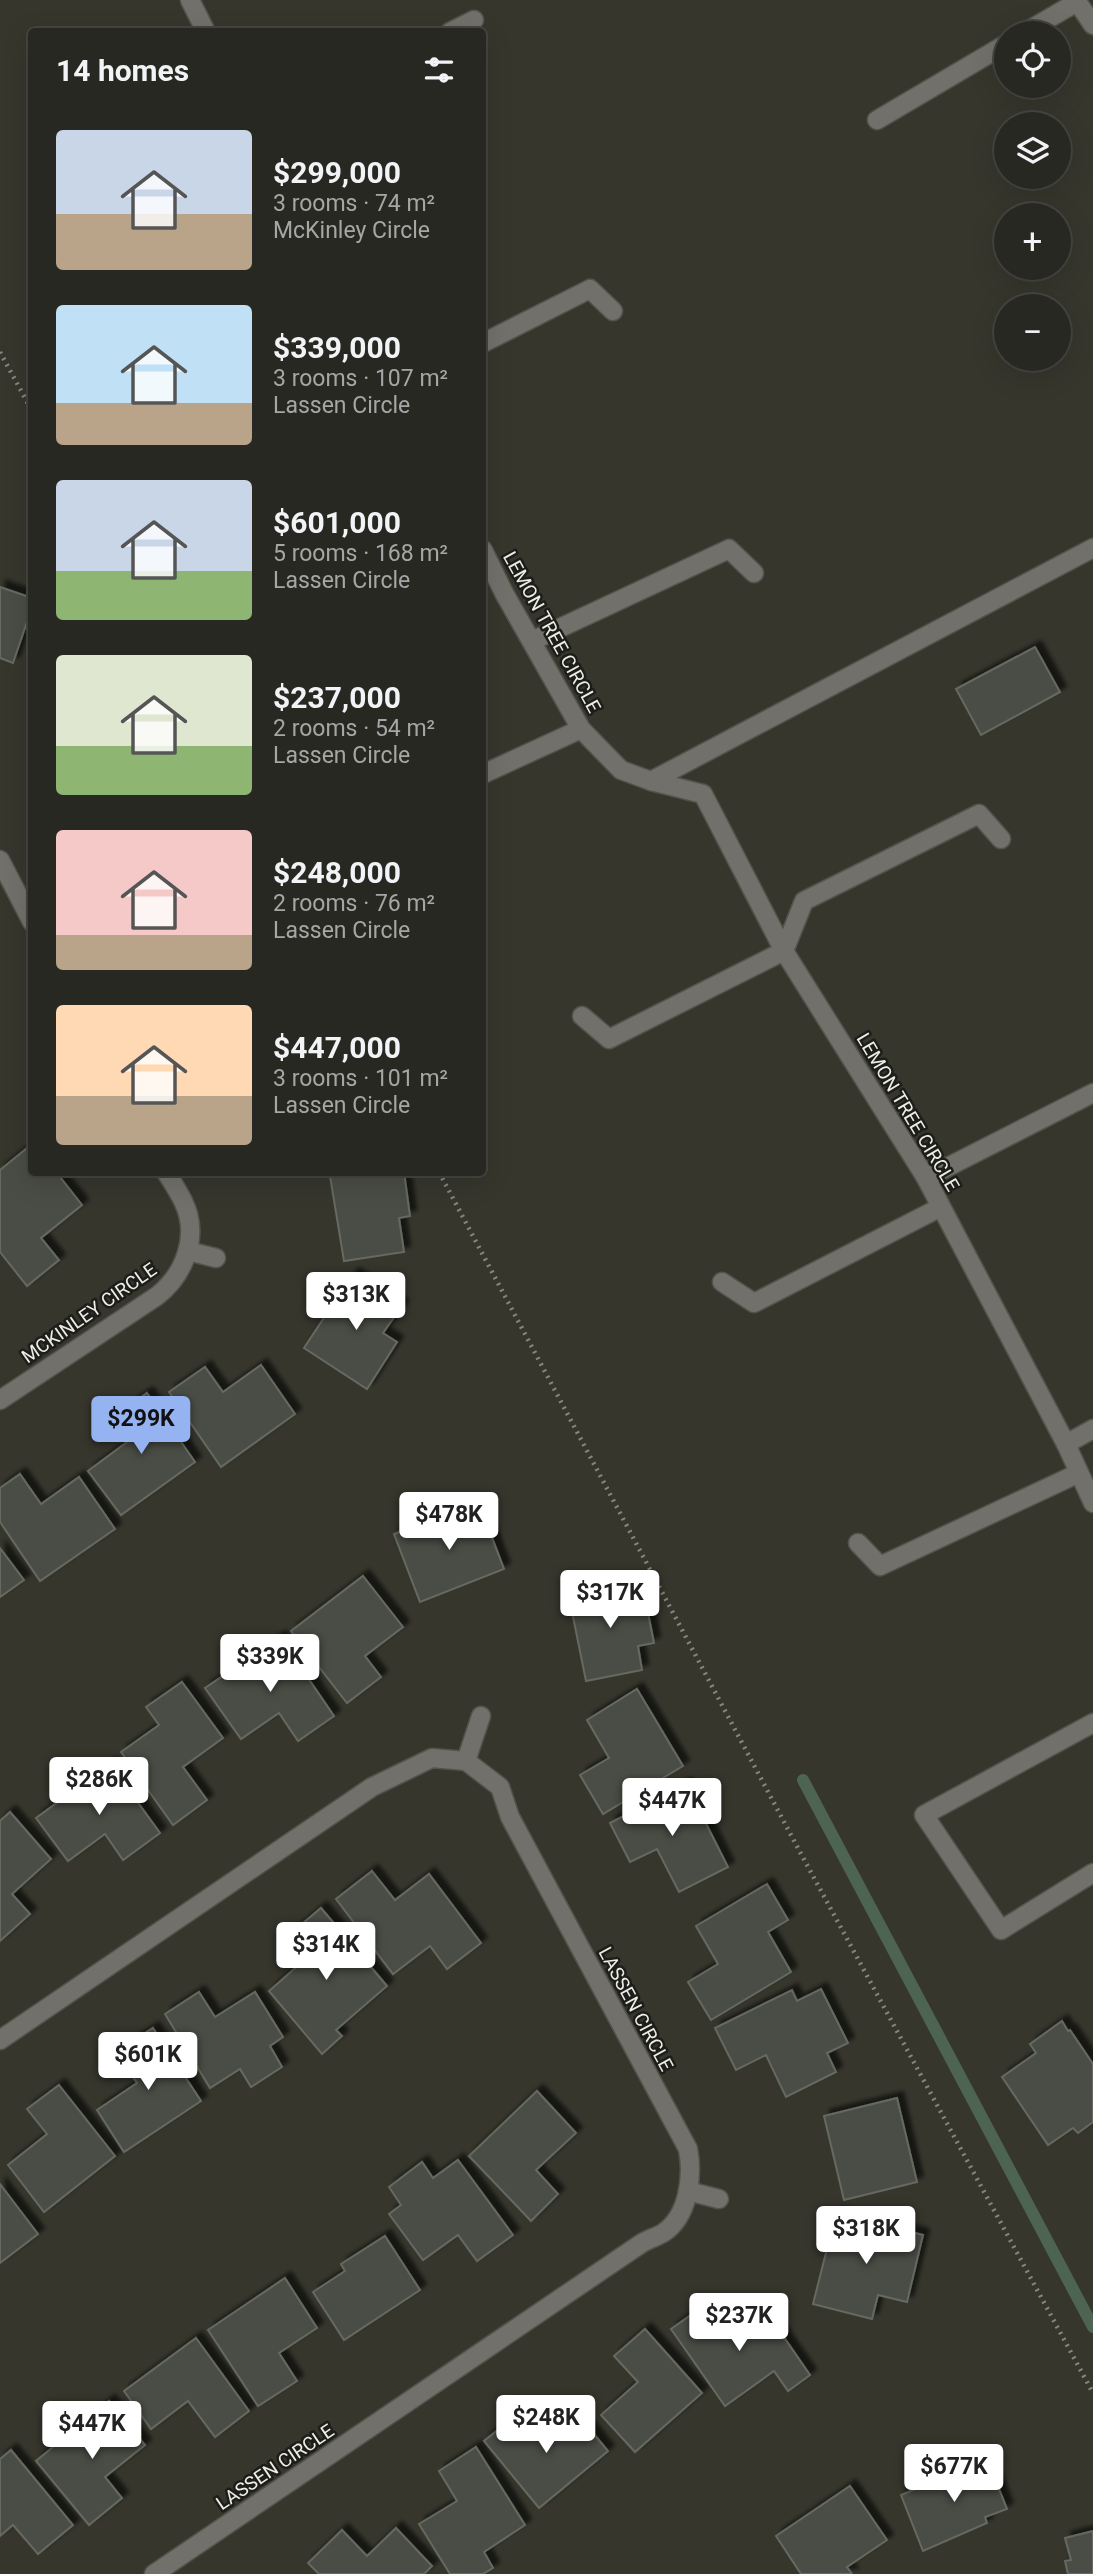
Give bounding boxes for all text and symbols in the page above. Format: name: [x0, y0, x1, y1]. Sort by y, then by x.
map controls: [994, 21, 1071, 371]
button: locate: [994, 21, 1071, 98]
icon: filters: [420, 51, 458, 89]
text: 14 homes: [56, 53, 189, 88]
button: layers: [994, 112, 1071, 189]
text: $299,000: [273, 155, 401, 190]
icon: home: [112, 158, 196, 242]
text: 3 rooms · 74 m²: [273, 190, 435, 217]
button: +: [994, 203, 1071, 280]
text: McKinley Circle: [273, 217, 430, 244]
button: −: [994, 294, 1071, 371]
text: $339,000: [273, 330, 401, 365]
icon: home: [112, 333, 196, 417]
text: 3 rooms · 107 m²: [273, 365, 448, 392]
text: Lassen Circle: [273, 392, 410, 419]
text: $601,000: [273, 505, 401, 540]
icon: home: [112, 508, 196, 592]
text: 5 rooms · 168 m²: [273, 540, 448, 567]
street label: LEMON TREE CIRCLE: [498, 547, 606, 717]
text: Lassen Circle: [273, 567, 410, 594]
text: $237,000: [273, 680, 401, 715]
icon: home: [112, 683, 196, 767]
text: 2 rooms · 54 m²: [273, 715, 435, 742]
text: Lassen Circle: [273, 742, 410, 769]
text: $248,000: [273, 855, 401, 890]
icon: home: [112, 858, 196, 942]
text: 2 rooms · 76 m²: [273, 890, 435, 917]
text: Lassen Circle: [273, 917, 410, 944]
street label: LEMON TREE CIRCLE: [852, 1029, 964, 1195]
text: $447,000: [273, 1030, 401, 1065]
icon: home: [112, 1033, 196, 1117]
text: 3 rooms · 101 m²: [273, 1065, 448, 1092]
text: Lassen Circle: [273, 1092, 410, 1119]
street label: MCKINLEY CIRCLE: [17, 1258, 161, 1368]
pin: $313K: [307, 1272, 405, 1332]
text: $313K: [322, 1281, 390, 1308]
pin: $299K: [92, 1396, 190, 1456]
text: $299K: [107, 1405, 175, 1432]
pin: $478K: [400, 1492, 498, 1552]
text: $478K: [415, 1501, 483, 1528]
pin: $317K: [561, 1570, 659, 1630]
text: $317K: [576, 1579, 644, 1606]
pin: $339K: [221, 1634, 319, 1694]
text: $339K: [236, 1643, 304, 1670]
pin: $286K: [50, 1758, 148, 1817]
text: $286K: [65, 1766, 133, 1793]
pin: $447K: [623, 1778, 721, 1838]
text: $447K: [638, 1787, 706, 1814]
pin: $314K: [277, 1923, 375, 1982]
text: $314K: [292, 1931, 360, 1958]
street label: LASSEN CIRCLE: [594, 1943, 678, 2075]
pin: $601K: [99, 2032, 197, 2092]
text: $601K: [114, 2041, 182, 2068]
pin: $318K: [817, 2206, 915, 2266]
text: $318K: [832, 2215, 900, 2242]
pin: $237K: [690, 2294, 788, 2353]
text: $237K: [705, 2302, 773, 2329]
pin: $248K: [497, 2396, 595, 2455]
pin: $447K: [43, 2402, 141, 2461]
text: $248K: [512, 2404, 580, 2431]
text: $447K: [58, 2410, 126, 2437]
street label: LASSEN CIRCLE: [212, 2419, 338, 2515]
pin: $677K: [905, 2444, 1003, 2504]
text: $677K: [920, 2453, 988, 2480]

